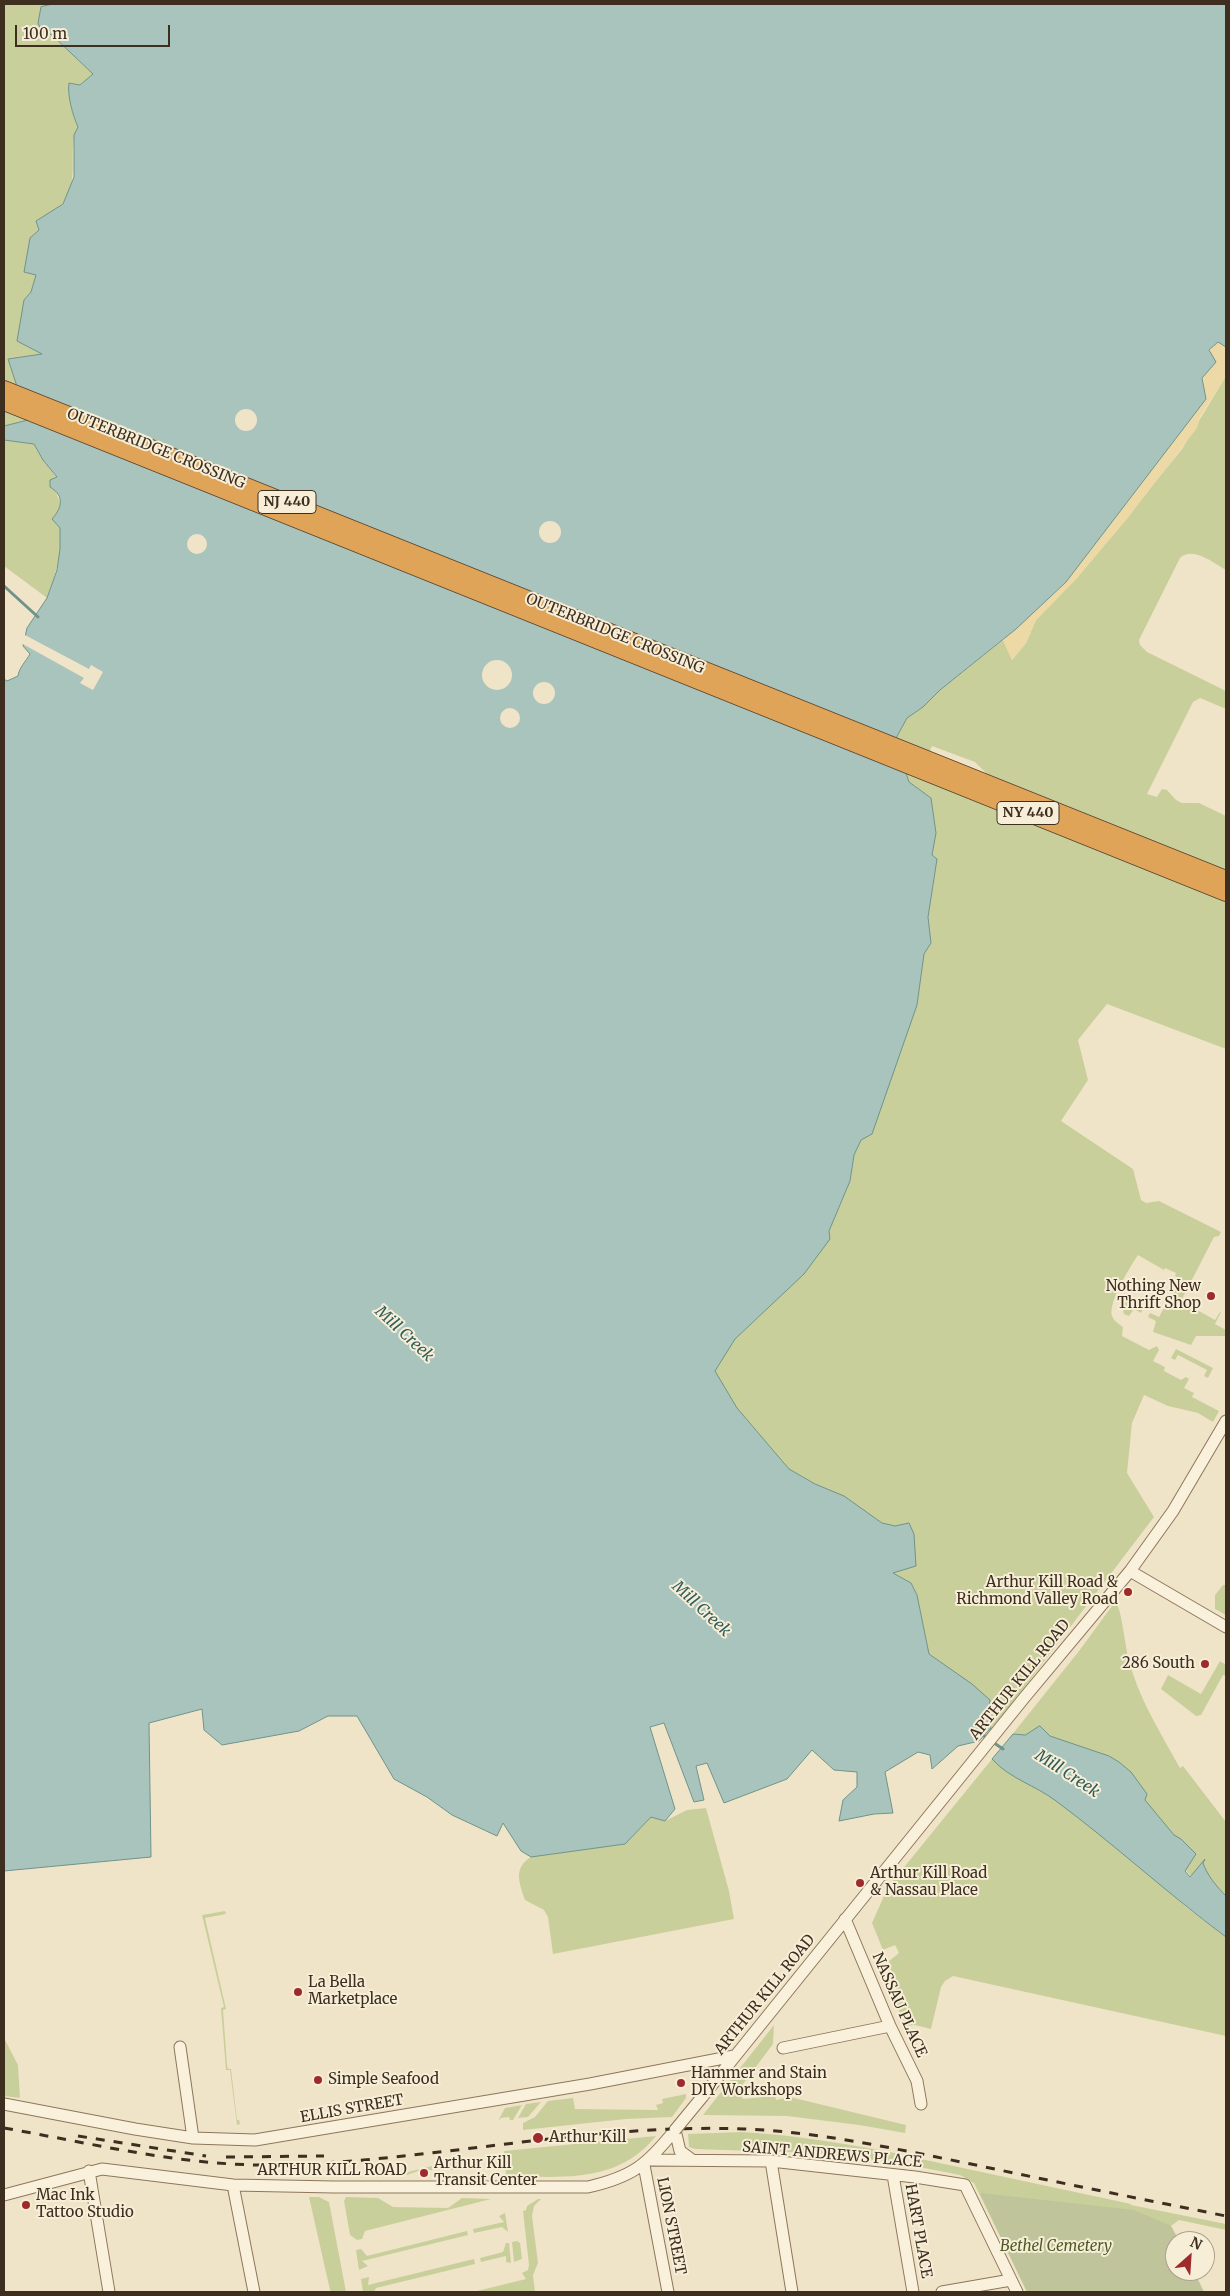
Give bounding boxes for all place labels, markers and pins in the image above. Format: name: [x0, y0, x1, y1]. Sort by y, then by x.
place label: Nothing New Thrift Shop: [1106, 1278, 1201, 1313]
marker: Nothing New Thrift Shop: [1205, 1290, 1217, 1302]
place label: Arthur Kill Road & Richmond Valley Road: [956, 1574, 1118, 1609]
marker: Arthur Kill Road & Richmond Valley Road: [1122, 1586, 1134, 1598]
place label: 286 South: [1122, 1655, 1195, 1673]
marker: 286 South: [1199, 1658, 1211, 1670]
place label: Arthur Kill Road & Nassau Place: [870, 1865, 987, 1900]
marker: Arthur Kill Road & Nassau Place: [854, 1877, 866, 1889]
place label: La Bella Marketplace: [308, 1974, 397, 2009]
marker: La Bella Marketplace: [292, 1986, 304, 1998]
place label: Hammer and Stain DIY Workshops: [691, 2065, 827, 2100]
place label: Simple Seafood: [328, 2071, 439, 2089]
marker: Simple Seafood: [312, 2074, 324, 2086]
marker: Hammer and Stain DIY Workshops: [675, 2077, 687, 2089]
place label: Arthur Kill: [549, 2129, 626, 2147]
marker: Arthur Kill: [531, 2131, 545, 2145]
place label: Arthur Kill Transit Center: [434, 2155, 537, 2190]
marker: Arthur Kill Transit Center: [418, 2167, 430, 2179]
place label: Mac Ink Tattoo Studio: [36, 2187, 134, 2222]
marker: Mac Ink Tattoo Studio: [20, 2199, 32, 2211]

